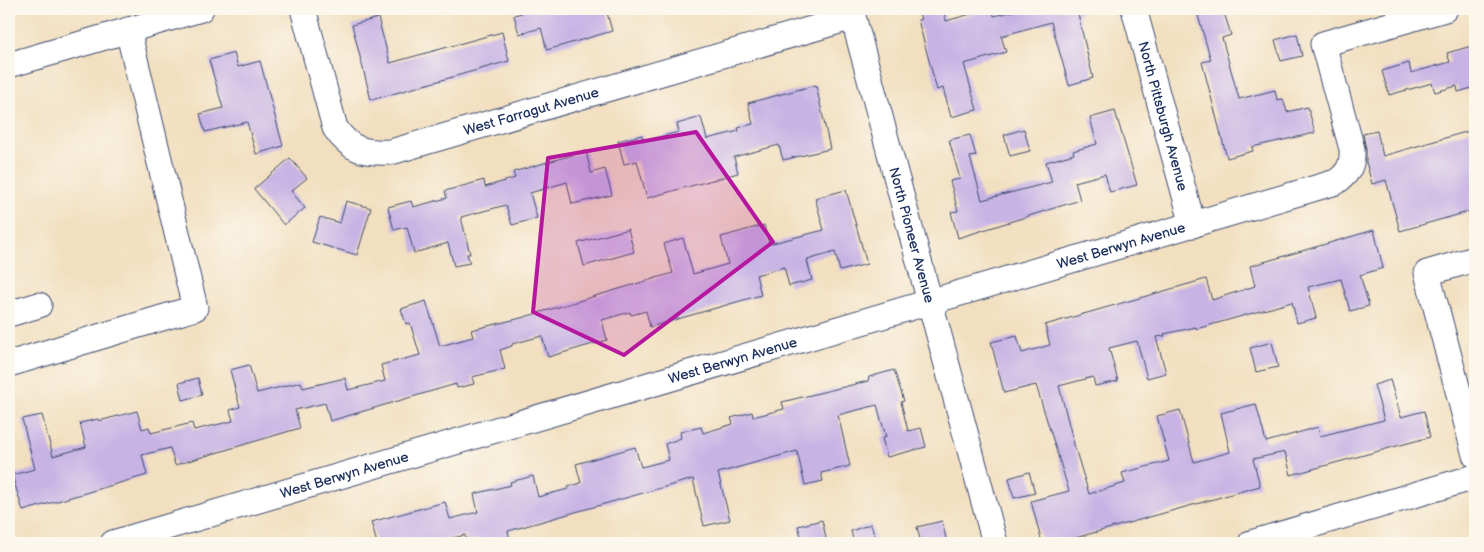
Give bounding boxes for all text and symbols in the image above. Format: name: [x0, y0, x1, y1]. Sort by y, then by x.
street label: North Pittsburgh Avenue: [1134, 40, 1191, 193]
street label: West Farragut Avenue: [462, 84, 601, 139]
street label: North Pioneer Avenue: [885, 165, 938, 305]
street label: West Berwyn Avenue: [1055, 219, 1187, 273]
street label: West Berwyn Avenue: [666, 334, 799, 388]
street label: West Berwyn Avenue: [278, 448, 411, 502]

